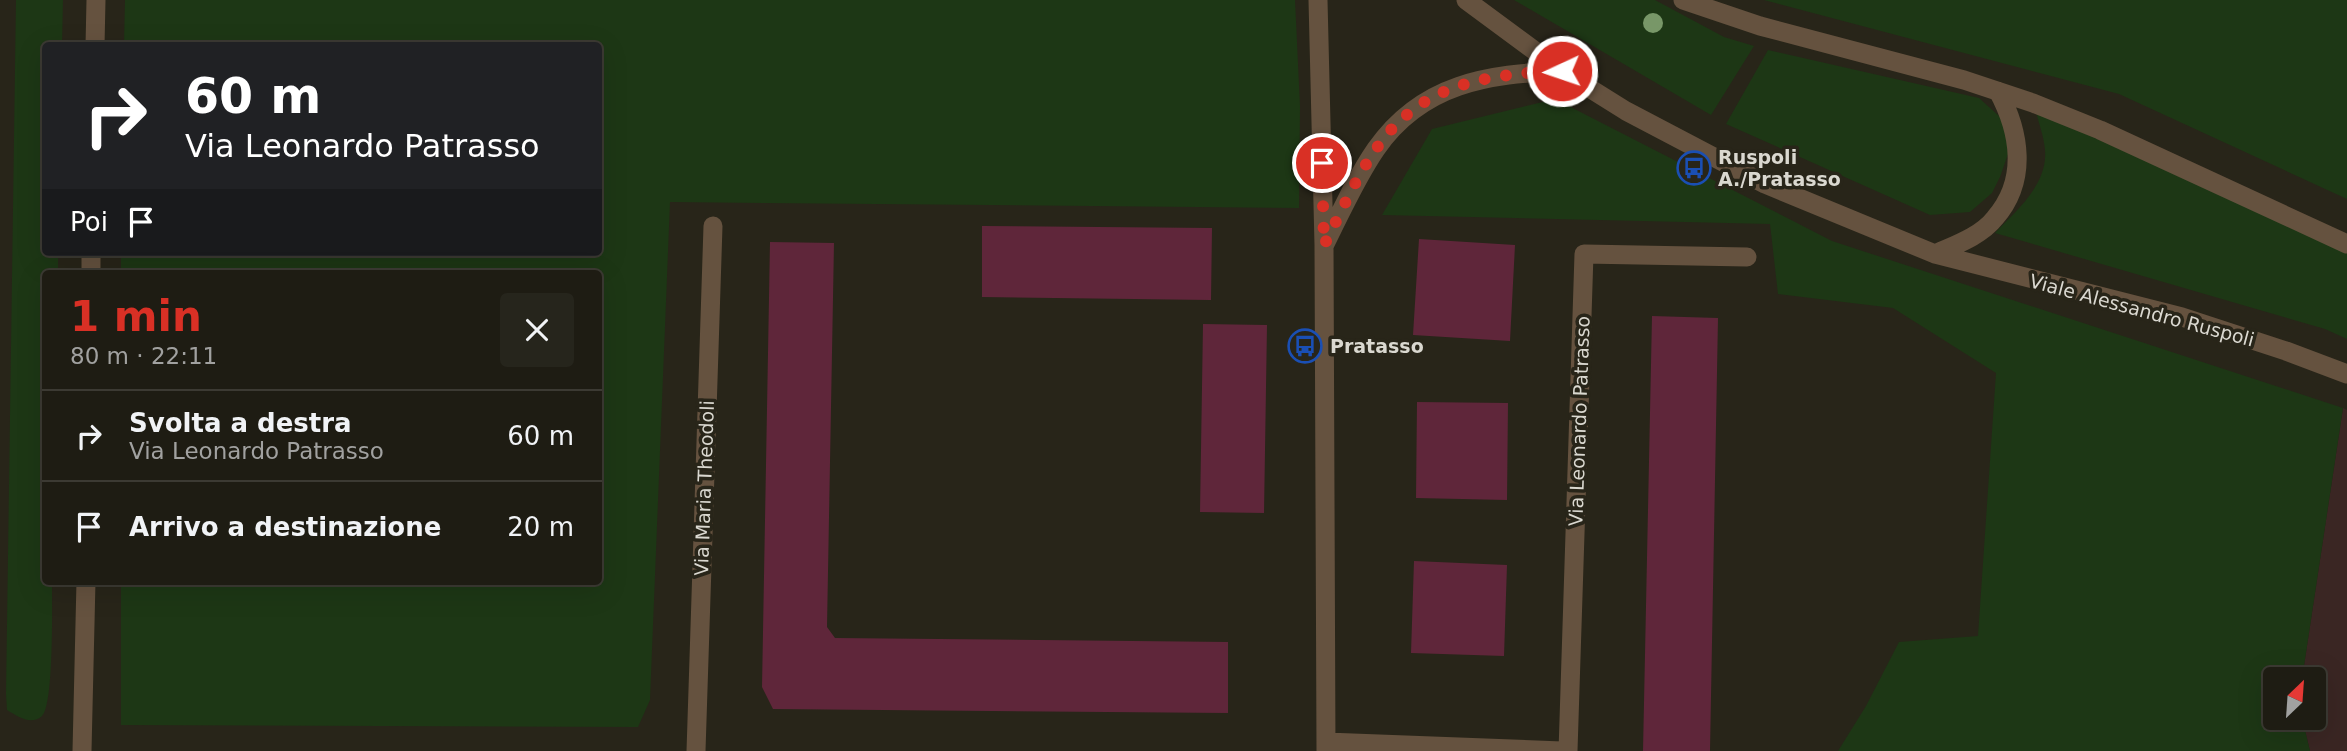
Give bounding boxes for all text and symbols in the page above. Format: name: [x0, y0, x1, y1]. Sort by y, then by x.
position arrow: [1525, 34, 1599, 108]
text: 60 m: [185, 68, 321, 125]
icon: right: [70, 70, 161, 161]
text: Via Leonardo Patrasso: [185, 127, 540, 165]
pin: [1292, 133, 1352, 193]
icon: arrive: [1303, 144, 1341, 182]
place label: Ruspoli A./Pratasso: [1718, 146, 1841, 190]
bus stop icon: Ruspoli A./Pratasso: [1675, 149, 1713, 187]
icon: arrive: [122, 203, 160, 241]
text: Poi: [70, 207, 108, 237]
street label: Viale Alessandro Ruspoli: [2027, 269, 2257, 351]
text: 1 min: [70, 292, 202, 341]
button: close: [500, 293, 574, 367]
street label: Via Leonardo Patrasso: [1564, 315, 1594, 527]
bus stop icon: Pratasso: [1286, 327, 1324, 365]
place label: Pratasso: [1330, 335, 1424, 357]
text: 80 m · 22:11: [70, 343, 217, 369]
street label: Via Maria Theodoli: [690, 400, 718, 576]
text: Svolta a destra: [129, 408, 352, 438]
icon: right: [70, 417, 108, 455]
text: 60 m: [507, 421, 574, 451]
text: Via Leonardo Patrasso: [129, 438, 384, 464]
icon: arrive: [70, 508, 108, 546]
text: Arrivo a destinazione: [129, 512, 441, 542]
text: 20 m: [507, 512, 574, 542]
north arrow: [2263, 667, 2326, 730]
map controls: [2263, 667, 2326, 730]

